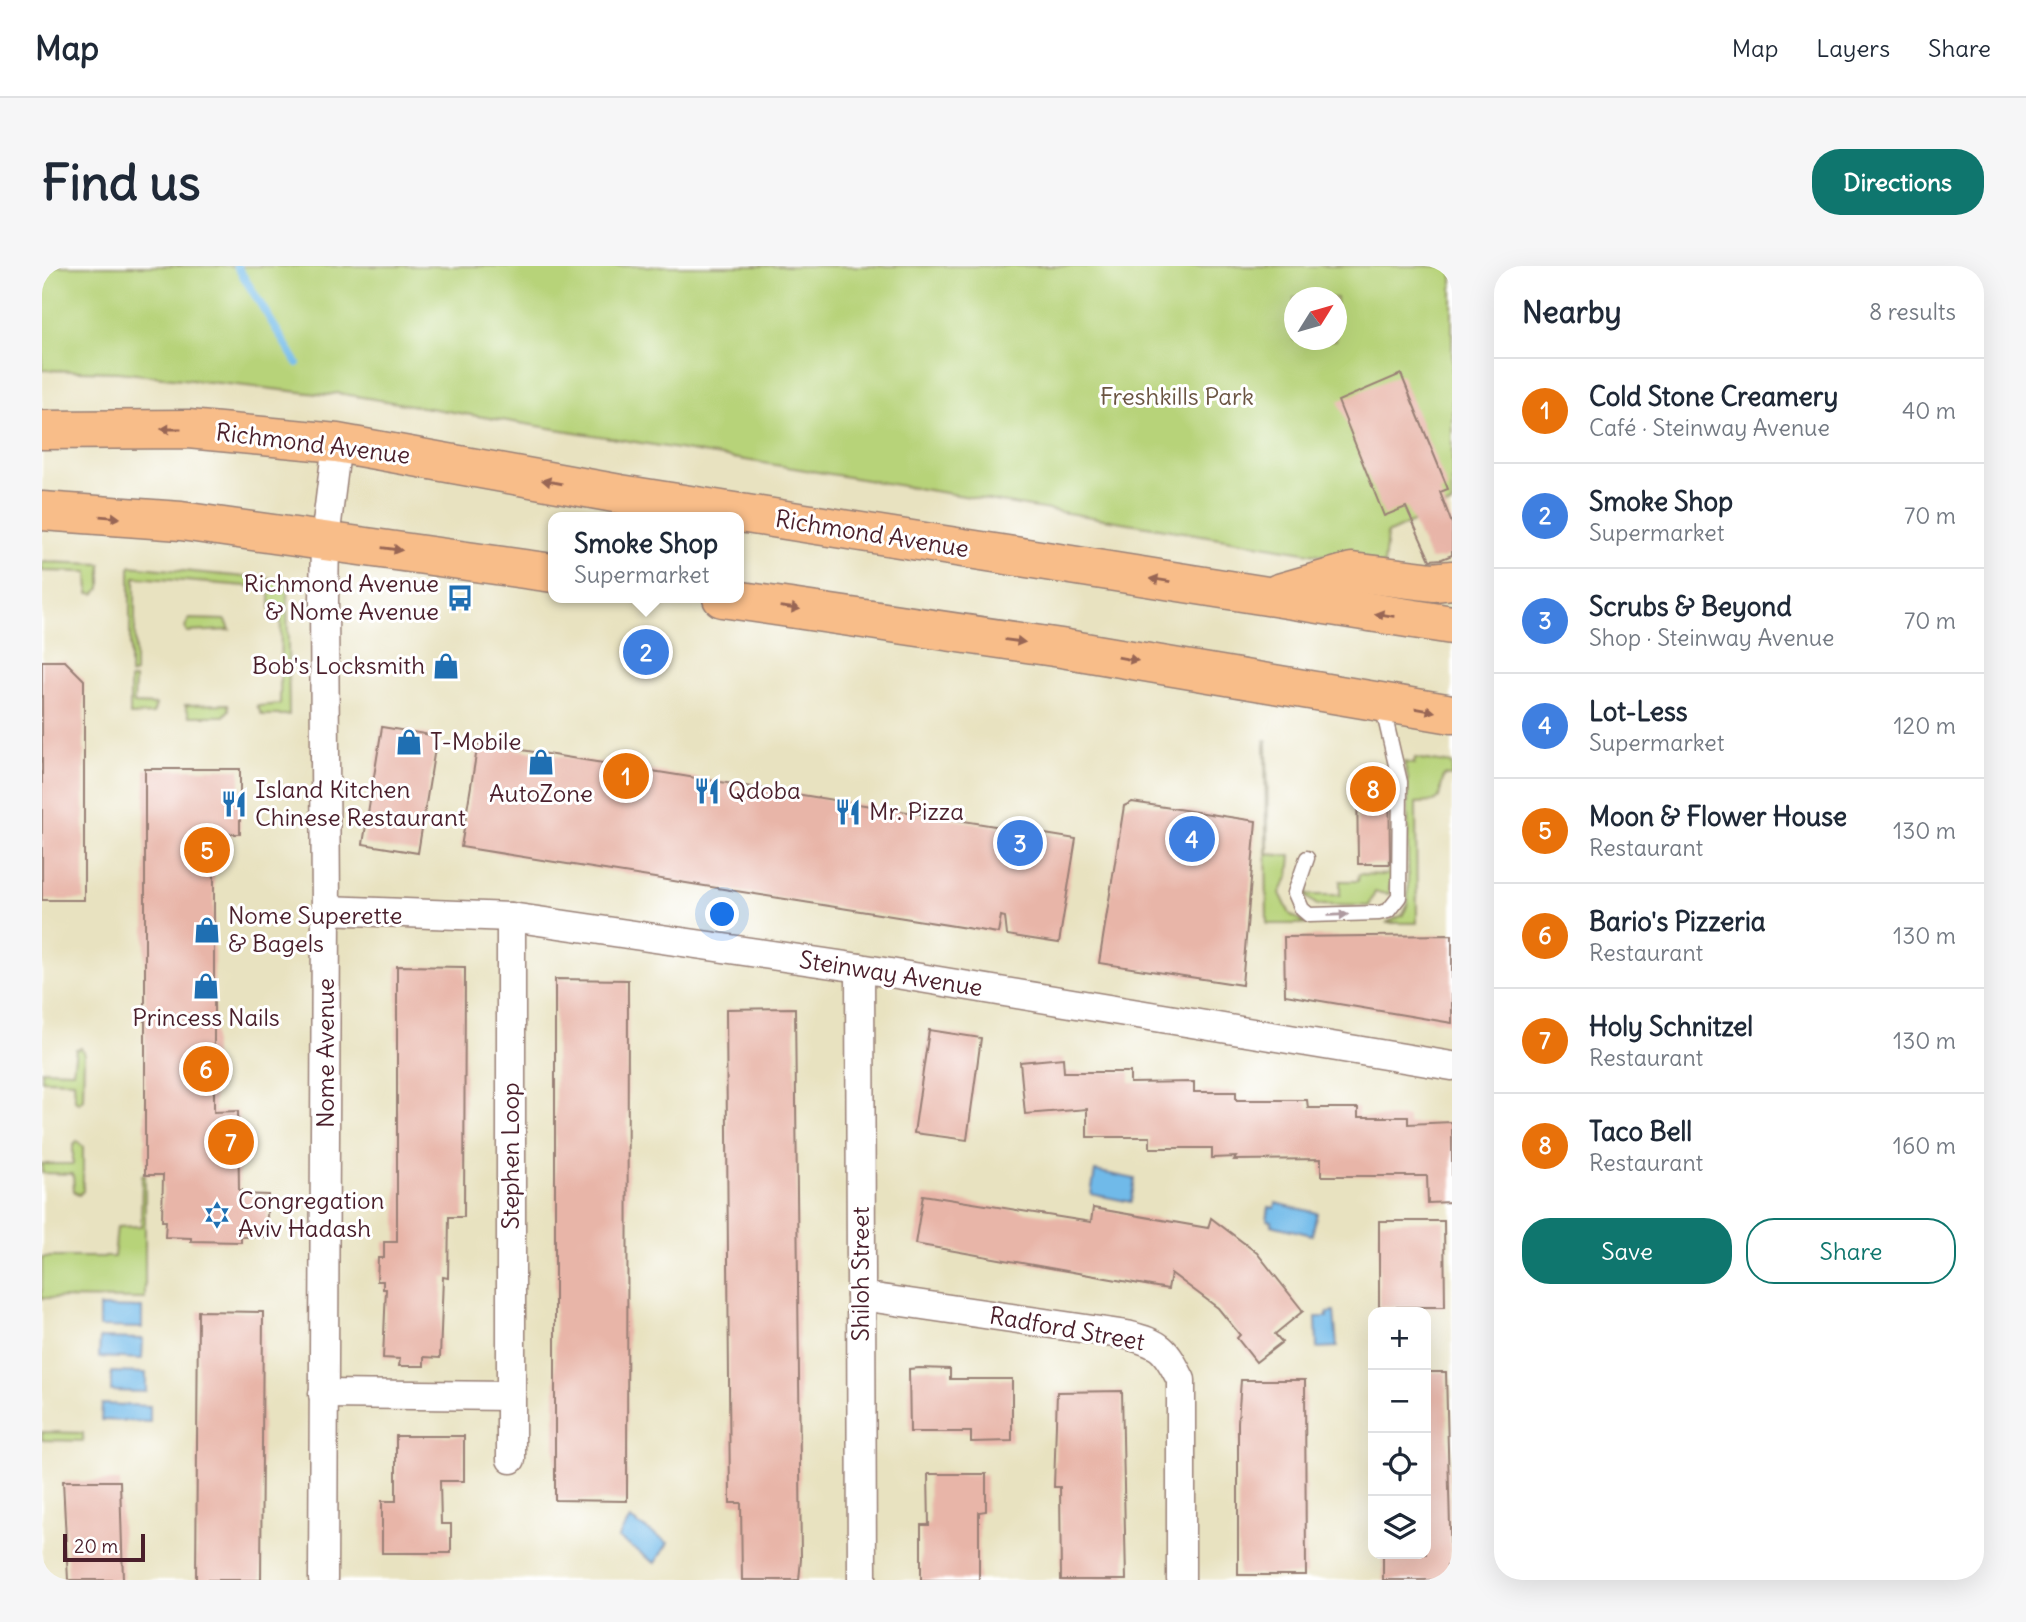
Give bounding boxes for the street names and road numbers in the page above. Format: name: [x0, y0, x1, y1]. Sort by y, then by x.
street label: Richmond Avenue: [214, 416, 412, 470]
street label: Richmond Avenue: [773, 503, 971, 563]
street label: Steinway Avenue: [797, 944, 985, 1002]
street label: Nome Avenue: [310, 978, 340, 1128]
street label: Stephen Loop: [495, 1082, 525, 1230]
street label: Shiloh Street: [845, 1206, 875, 1342]
street label: Radford Street: [987, 1300, 1147, 1356]

